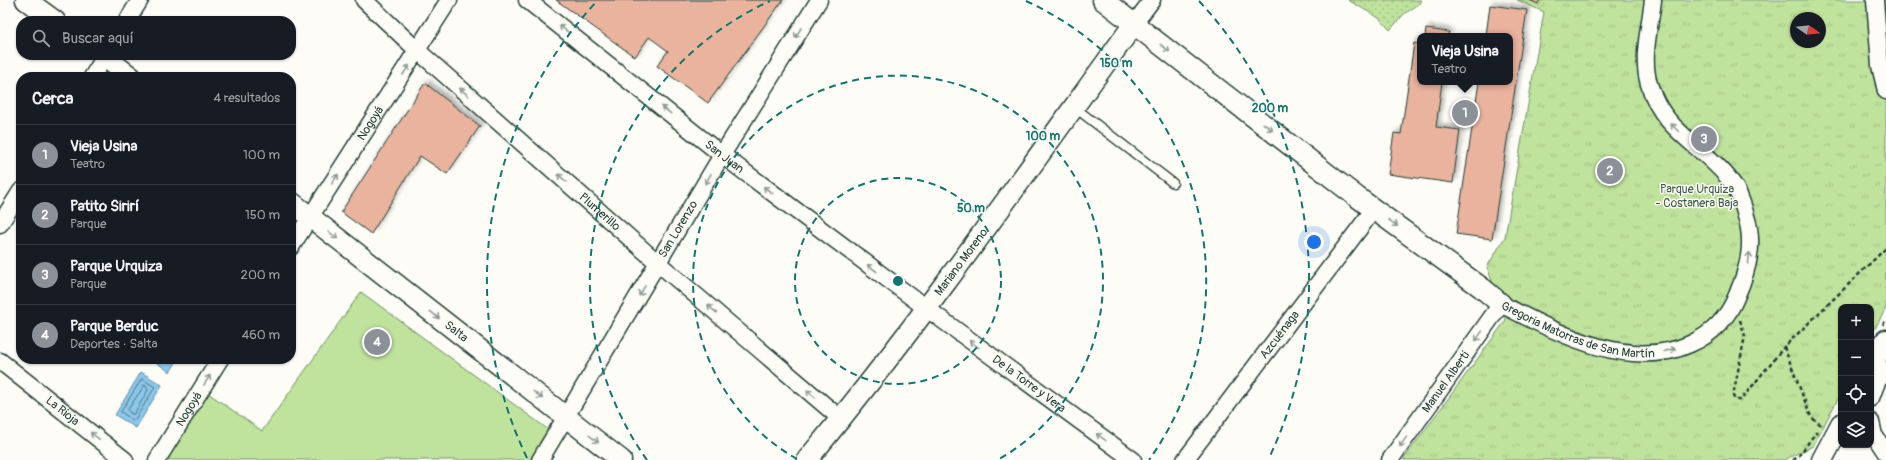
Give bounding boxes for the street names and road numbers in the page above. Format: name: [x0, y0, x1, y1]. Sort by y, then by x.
street label: Nogoyá: [354, 103, 387, 143]
street label: San Juan: [702, 137, 747, 177]
street label: Plumerillo: [576, 189, 624, 234]
street label: San Lorenzo: [655, 197, 701, 260]
street label: Mariano Moreno: [931, 225, 991, 299]
street label: Gregoria Matorras de San Martín: [1499, 298, 1656, 361]
street label: Azcuénaga: [1256, 307, 1303, 362]
street label: Salta: [442, 317, 472, 345]
street label: Manuel Alberti: [1419, 348, 1473, 415]
street label: De la Torre y Vera: [989, 352, 1069, 416]
street label: Nogoyá: [172, 389, 205, 429]
street label: La Rioja: [43, 393, 83, 429]

